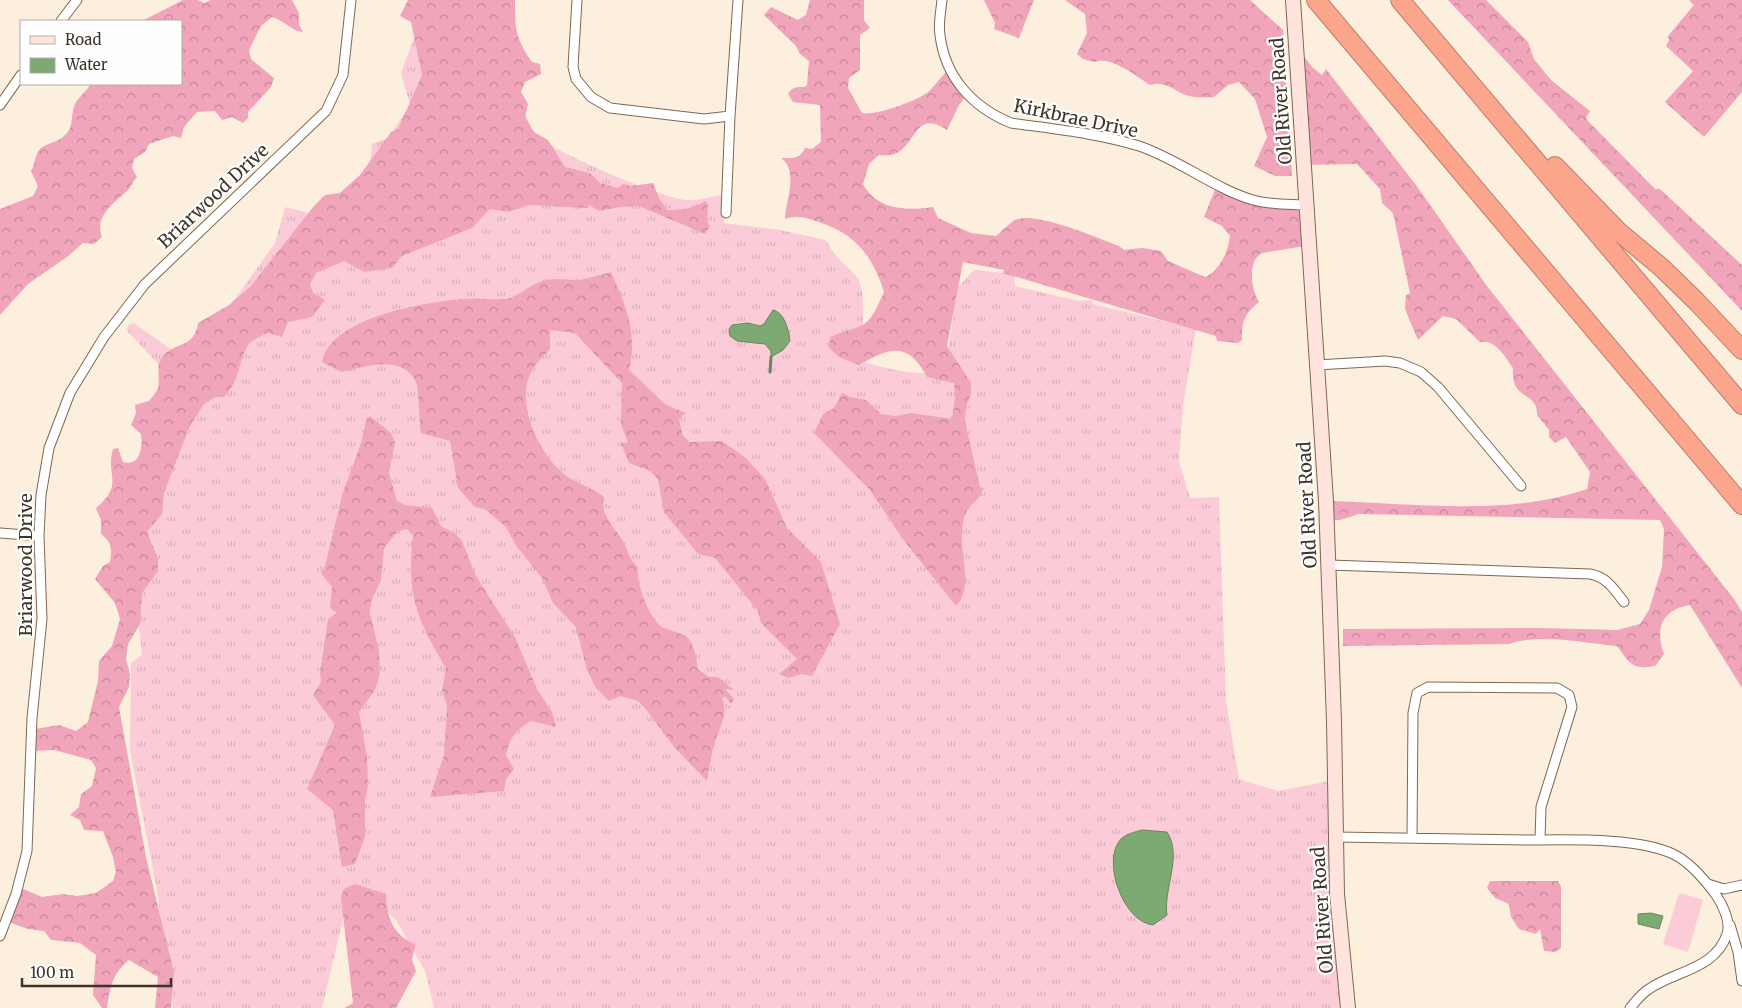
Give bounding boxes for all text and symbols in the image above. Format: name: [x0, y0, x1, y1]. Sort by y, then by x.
legend: [20, 20, 182, 85]
text: Road: [65, 30, 101, 49]
street label: Old River Road: [1265, 37, 1297, 165]
text: Water: [64, 55, 108, 74]
street label: Kirkbrae Drive: [1012, 94, 1140, 142]
street label: Briarwood Drive: [153, 139, 273, 253]
street label: Old River Road: [1292, 441, 1322, 569]
street label: Briarwood Drive: [14, 493, 37, 637]
street label: Old River Road: [1306, 846, 1338, 974]
scale bar: [22, 956, 171, 988]
text: 100 m: [30, 963, 74, 982]

